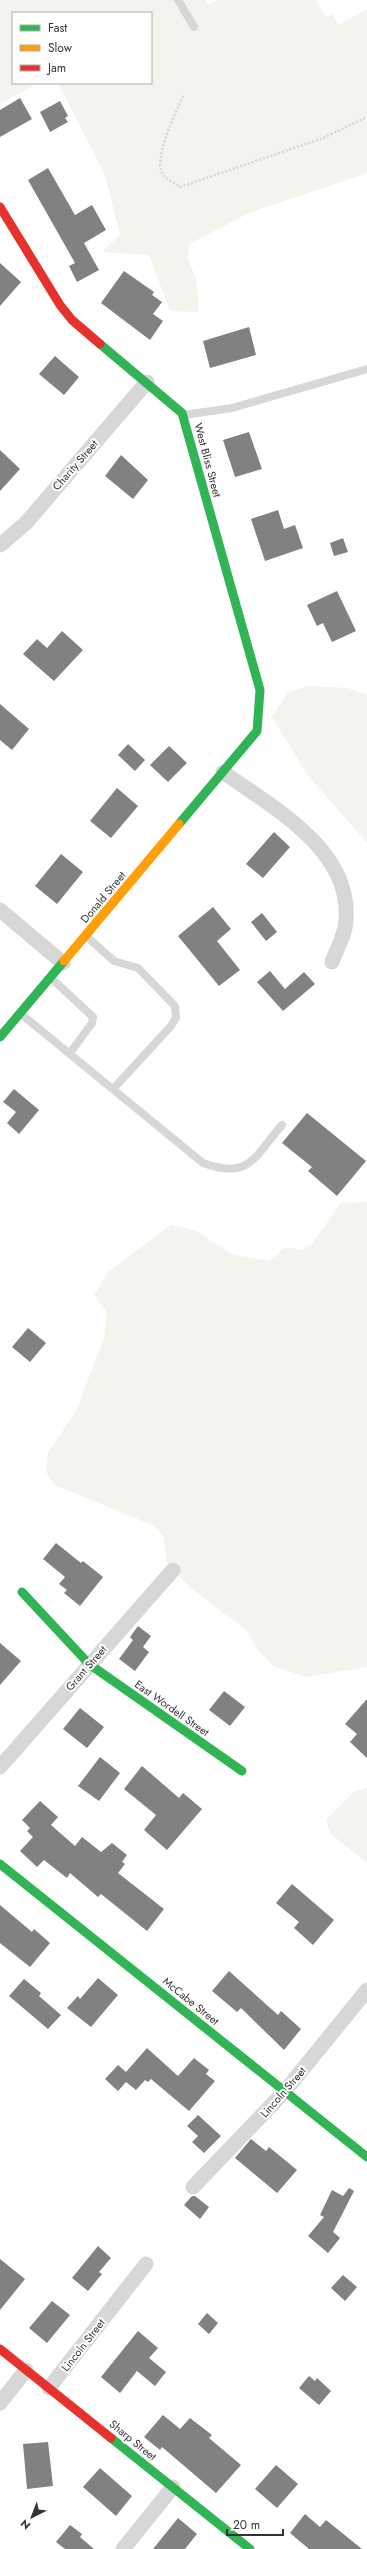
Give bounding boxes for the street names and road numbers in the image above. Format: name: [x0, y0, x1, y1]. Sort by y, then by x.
street label: West Bliss Street: [190, 421, 226, 499]
street label: Charity Street: [49, 436, 102, 494]
street label: Donald Street: [77, 867, 130, 926]
street label: Grant Street: [62, 1642, 110, 1694]
street label: East Wordell Street: [131, 1676, 213, 1740]
street label: McCabe Street: [159, 1973, 223, 2029]
street label: Lincoln Street: [256, 2063, 310, 2121]
street label: Lincoln Street: [57, 2315, 109, 2375]
street label: Sharp Street: [106, 2416, 160, 2464]

